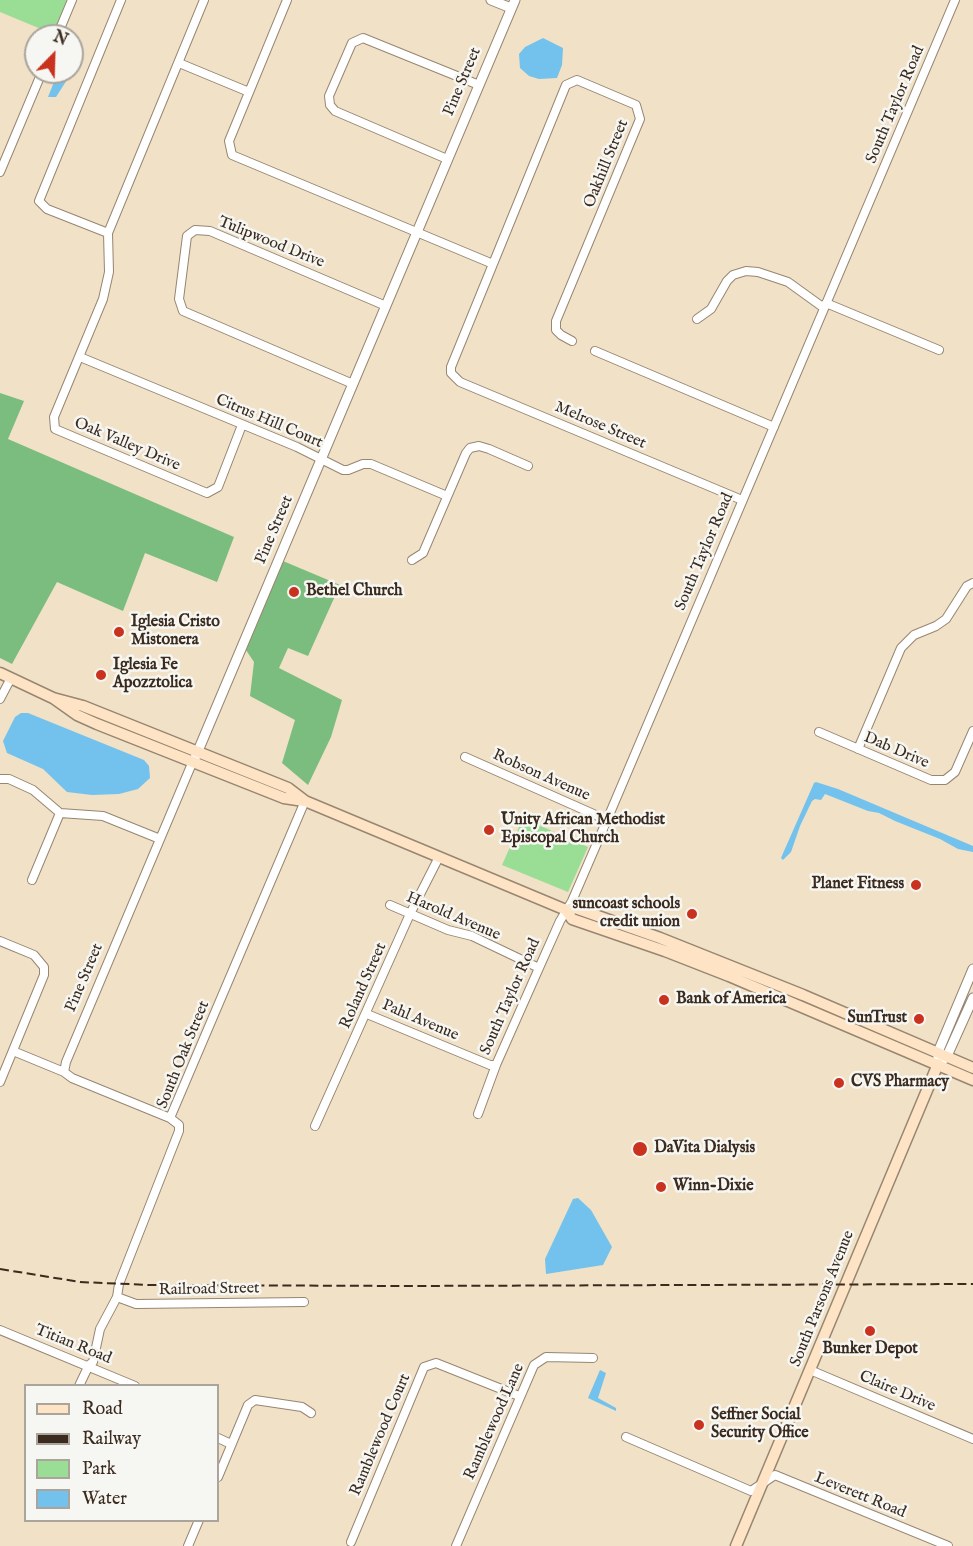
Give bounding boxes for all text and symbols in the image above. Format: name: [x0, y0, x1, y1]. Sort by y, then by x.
north arrow: [24, 24, 84, 84]
text: N: [50, 27, 71, 51]
street label: South Taylor Road: [863, 43, 929, 167]
street label: Pine Street: [440, 45, 486, 119]
street label: Oakhill Street: [581, 117, 633, 211]
street label: Tulipwood Drive: [215, 213, 327, 273]
street label: Citrus Hill Court: [213, 391, 325, 453]
street label: Melrose Street: [551, 398, 649, 454]
street label: Oak Valley Drive: [71, 414, 183, 476]
street label: South Taylor Road: [672, 490, 738, 614]
street label: Pine Street: [252, 493, 298, 567]
place label: Bethel Church: [306, 582, 403, 602]
marker: Bethel Church: [287, 585, 301, 599]
place label: Iglesia Cristo Mistonera: [131, 613, 220, 651]
marker: Iglesia Cristo Mistonera: [112, 625, 126, 639]
place label: Iglesia Fe Apozztolica: [113, 656, 192, 694]
marker: Iglesia Fe Apozztolica: [94, 668, 108, 682]
street label: Dab Drive: [860, 729, 932, 773]
street label: Robson Avenue: [489, 746, 593, 806]
place label: Unity African Methodist Episcopal Church: [501, 811, 665, 849]
marker: Unity African Methodist Episcopal Church: [482, 823, 496, 837]
place label: Planet Fitness: [812, 875, 904, 895]
marker: Planet Fitness: [909, 878, 923, 892]
street label: Harold Avenue: [403, 889, 503, 945]
place label: suncoast schools credit union: [572, 895, 680, 933]
marker: suncoast schools credit union: [685, 907, 699, 921]
street label: South Taylor Road: [477, 936, 545, 1058]
street label: Roland Street: [336, 940, 392, 1032]
street label: Pine Street: [62, 941, 108, 1015]
place label: Bank of America: [676, 990, 786, 1010]
marker: Bank of America: [657, 993, 671, 1007]
street label: Pahl Avenue: [379, 996, 461, 1046]
street label: South Oak Street: [154, 998, 214, 1112]
place label: SunTrust: [847, 1009, 907, 1029]
marker: SunTrust: [912, 1012, 926, 1026]
place label: CVS Pharmacy: [851, 1073, 949, 1093]
marker: CVS Pharmacy: [832, 1076, 846, 1090]
place label: DaVita Dialysis: [654, 1139, 755, 1159]
marker: DaVita Dialysis: [631, 1140, 649, 1158]
place label: Winn-Dixie: [673, 1177, 753, 1197]
marker: Winn-Dixie: [654, 1180, 668, 1194]
street label: South Parsons Avenue: [787, 1228, 859, 1370]
street label: Railroad Street: [158, 1280, 260, 1300]
street label: Titian Road: [32, 1321, 114, 1369]
marker: Bunker Depot: [863, 1324, 877, 1338]
place label: Bunker Depot: [822, 1340, 918, 1360]
street label: Ramblewood Lane: [461, 1361, 529, 1483]
street label: Claire Drive: [856, 1367, 938, 1417]
street label: Ramblewood Court: [347, 1371, 415, 1499]
legend: [24, 1384, 219, 1522]
text: Road: [82, 1398, 123, 1421]
place label: Seffner Social Security Office: [711, 1406, 809, 1444]
marker: Seffner Social Security Office: [692, 1418, 706, 1432]
text: Railway: [82, 1428, 141, 1451]
text: Park: [82, 1458, 116, 1481]
street label: Leverett Road: [811, 1469, 909, 1523]
text: Water: [82, 1488, 127, 1511]

